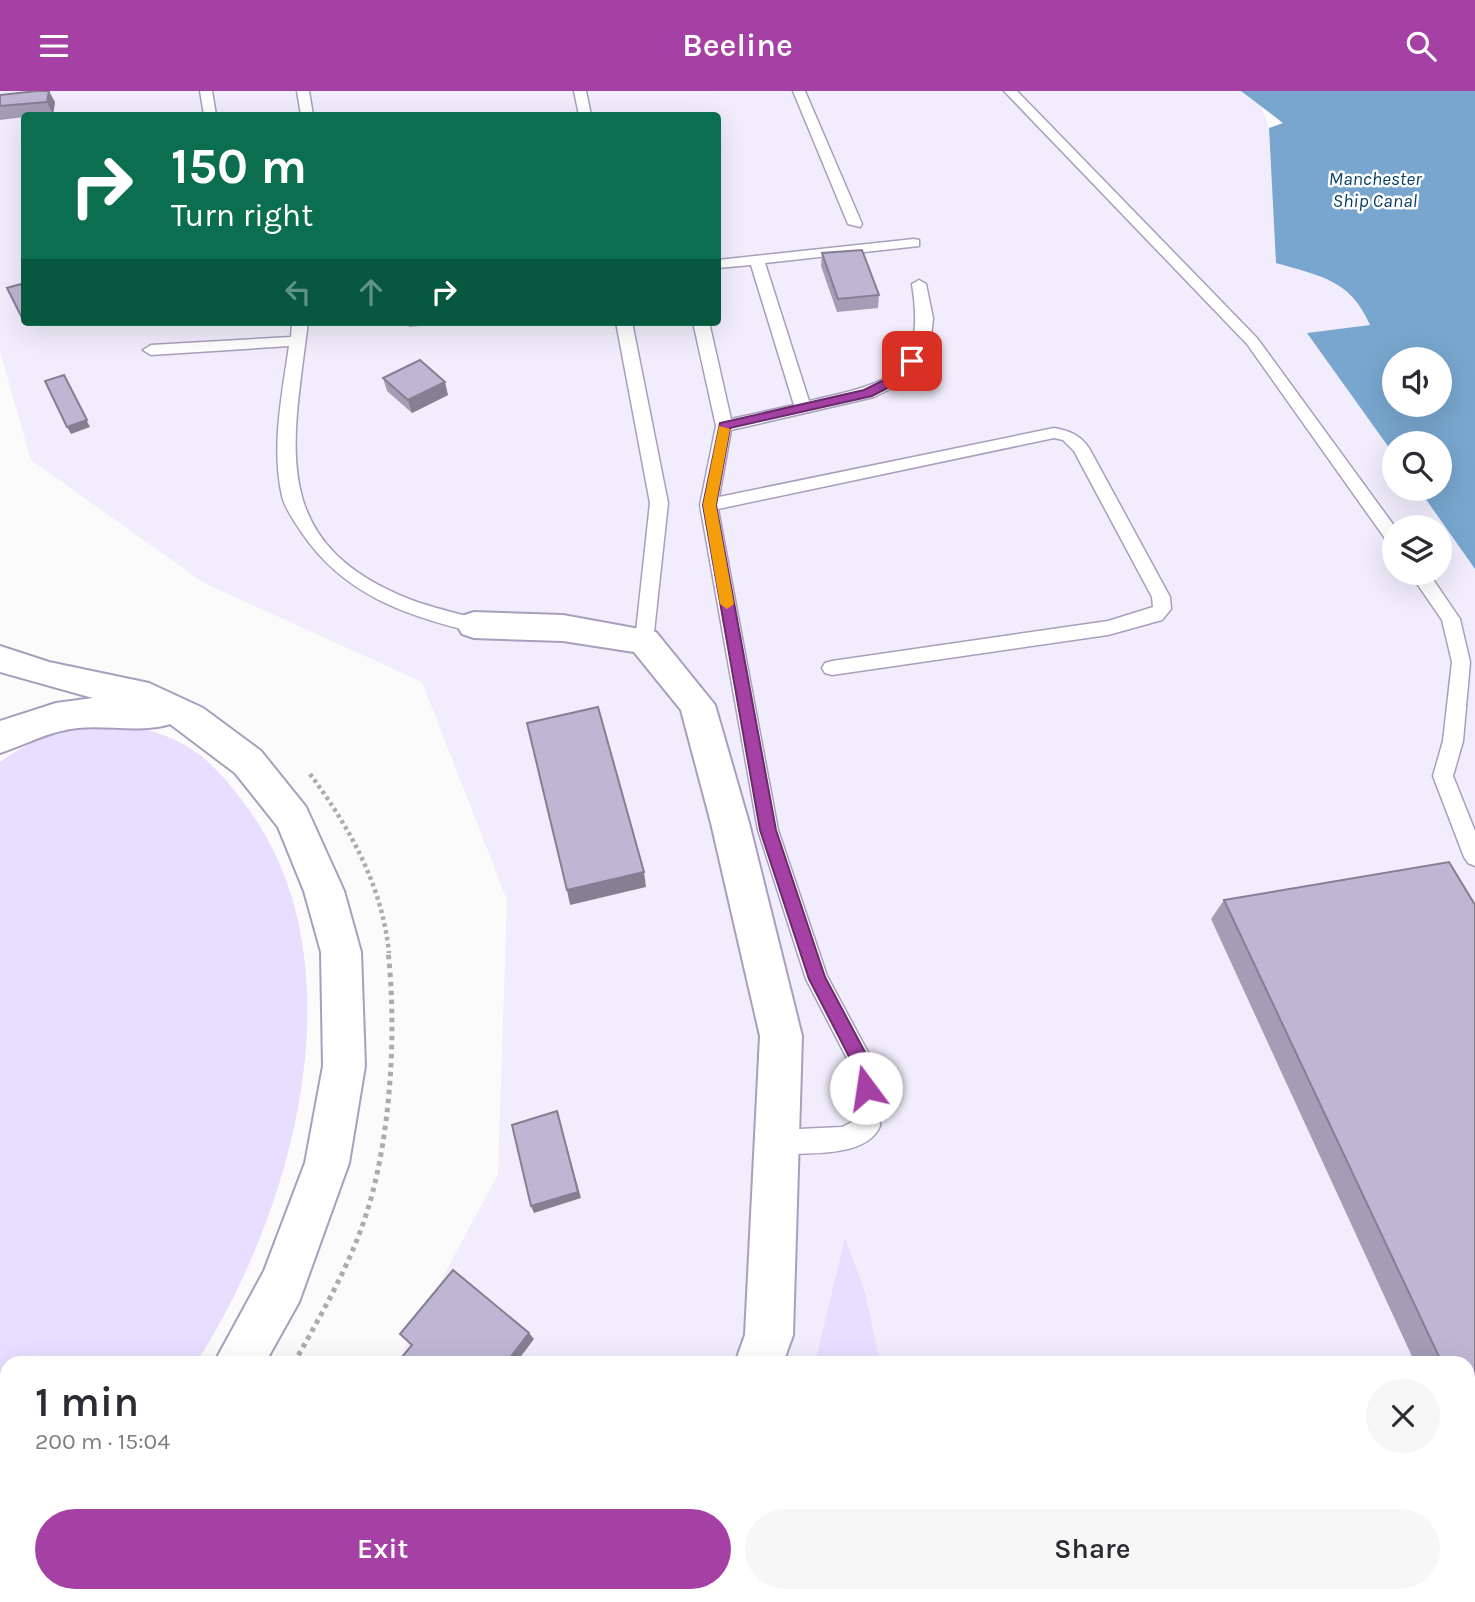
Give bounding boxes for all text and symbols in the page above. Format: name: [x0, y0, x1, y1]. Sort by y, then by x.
icon: menu: [35, 27, 73, 65]
text: Beeline: [682, 27, 793, 64]
icon: search: [1402, 27, 1440, 65]
text: 150 m: [171, 138, 307, 195]
icon: right: [56, 140, 147, 231]
water label: Manchester Ship Canal: [1328, 168, 1423, 212]
text: Turn right: [171, 197, 313, 234]
icon: left: [279, 273, 317, 311]
icon: ahead: [352, 273, 390, 311]
icon: right: [425, 273, 463, 311]
pin: [882, 331, 942, 391]
icon: arrive: [893, 342, 931, 380]
map controls: [1382, 347, 1452, 585]
button: sound: [1382, 347, 1452, 417]
button: search: [1382, 431, 1452, 501]
button: layers: [1382, 515, 1452, 585]
position arrow: [829, 1051, 903, 1125]
text: 1 min: [35, 1377, 139, 1427]
button: close: [1366, 1379, 1440, 1453]
text: 200 m · 15:04: [35, 1428, 170, 1455]
button: Exit: [35, 1509, 731, 1589]
button: Share: [745, 1509, 1440, 1589]

